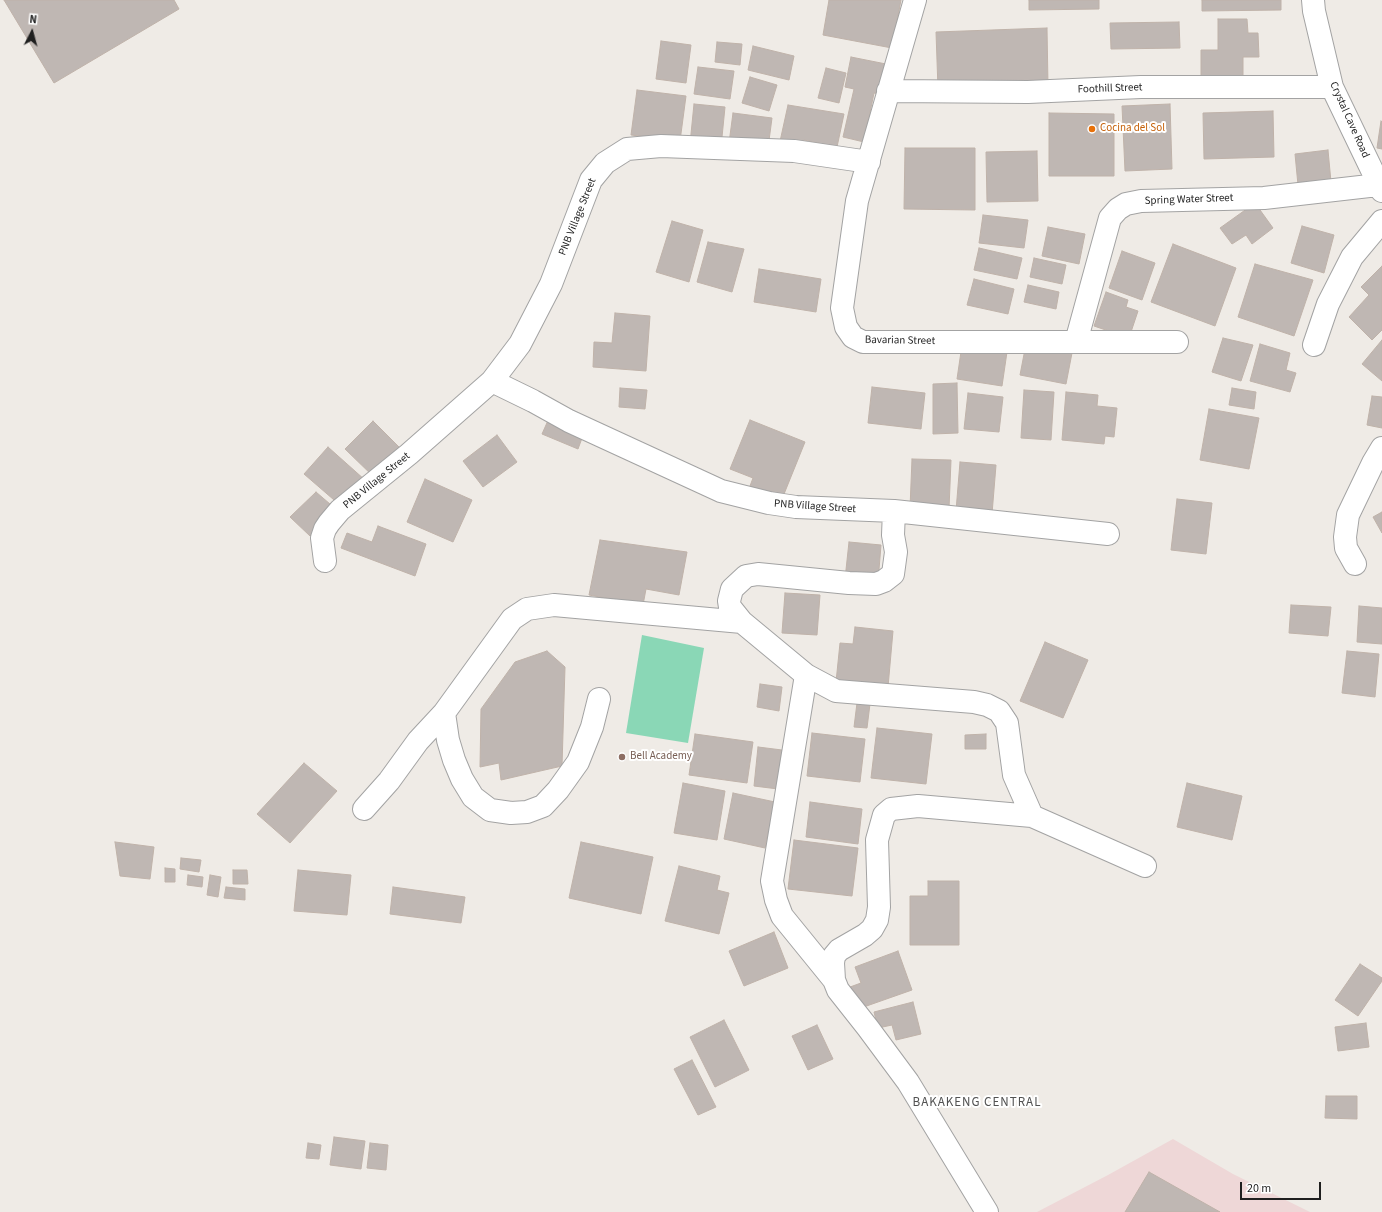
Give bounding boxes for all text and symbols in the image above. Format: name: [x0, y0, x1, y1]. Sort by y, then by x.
north arrow: [12, 12, 52, 52]
text: N: [29, 12, 38, 27]
street label: Crystal Cave Road: [1326, 80, 1372, 160]
street label: Foothill Street: [1077, 81, 1143, 97]
place label: Cocina del Sol: [1100, 122, 1165, 136]
marker: Cocina del Sol: [1087, 124, 1097, 134]
street label: PNB Village Street: [556, 176, 600, 258]
street label: Spring Water Street: [1144, 192, 1234, 208]
street label: Bavarian Street: [865, 334, 935, 348]
street label: PNB Village Street: [341, 450, 413, 512]
street label: PNB Village Street: [774, 498, 856, 516]
place label: Bell Academy: [630, 750, 692, 764]
marker: Bell Academy: [617, 752, 627, 762]
district label: BAKAKENG CENTRAL: [913, 1095, 1041, 1111]
scale bar: [1242, 1174, 1323, 1200]
text: 20 m: [1247, 1180, 1271, 1197]

